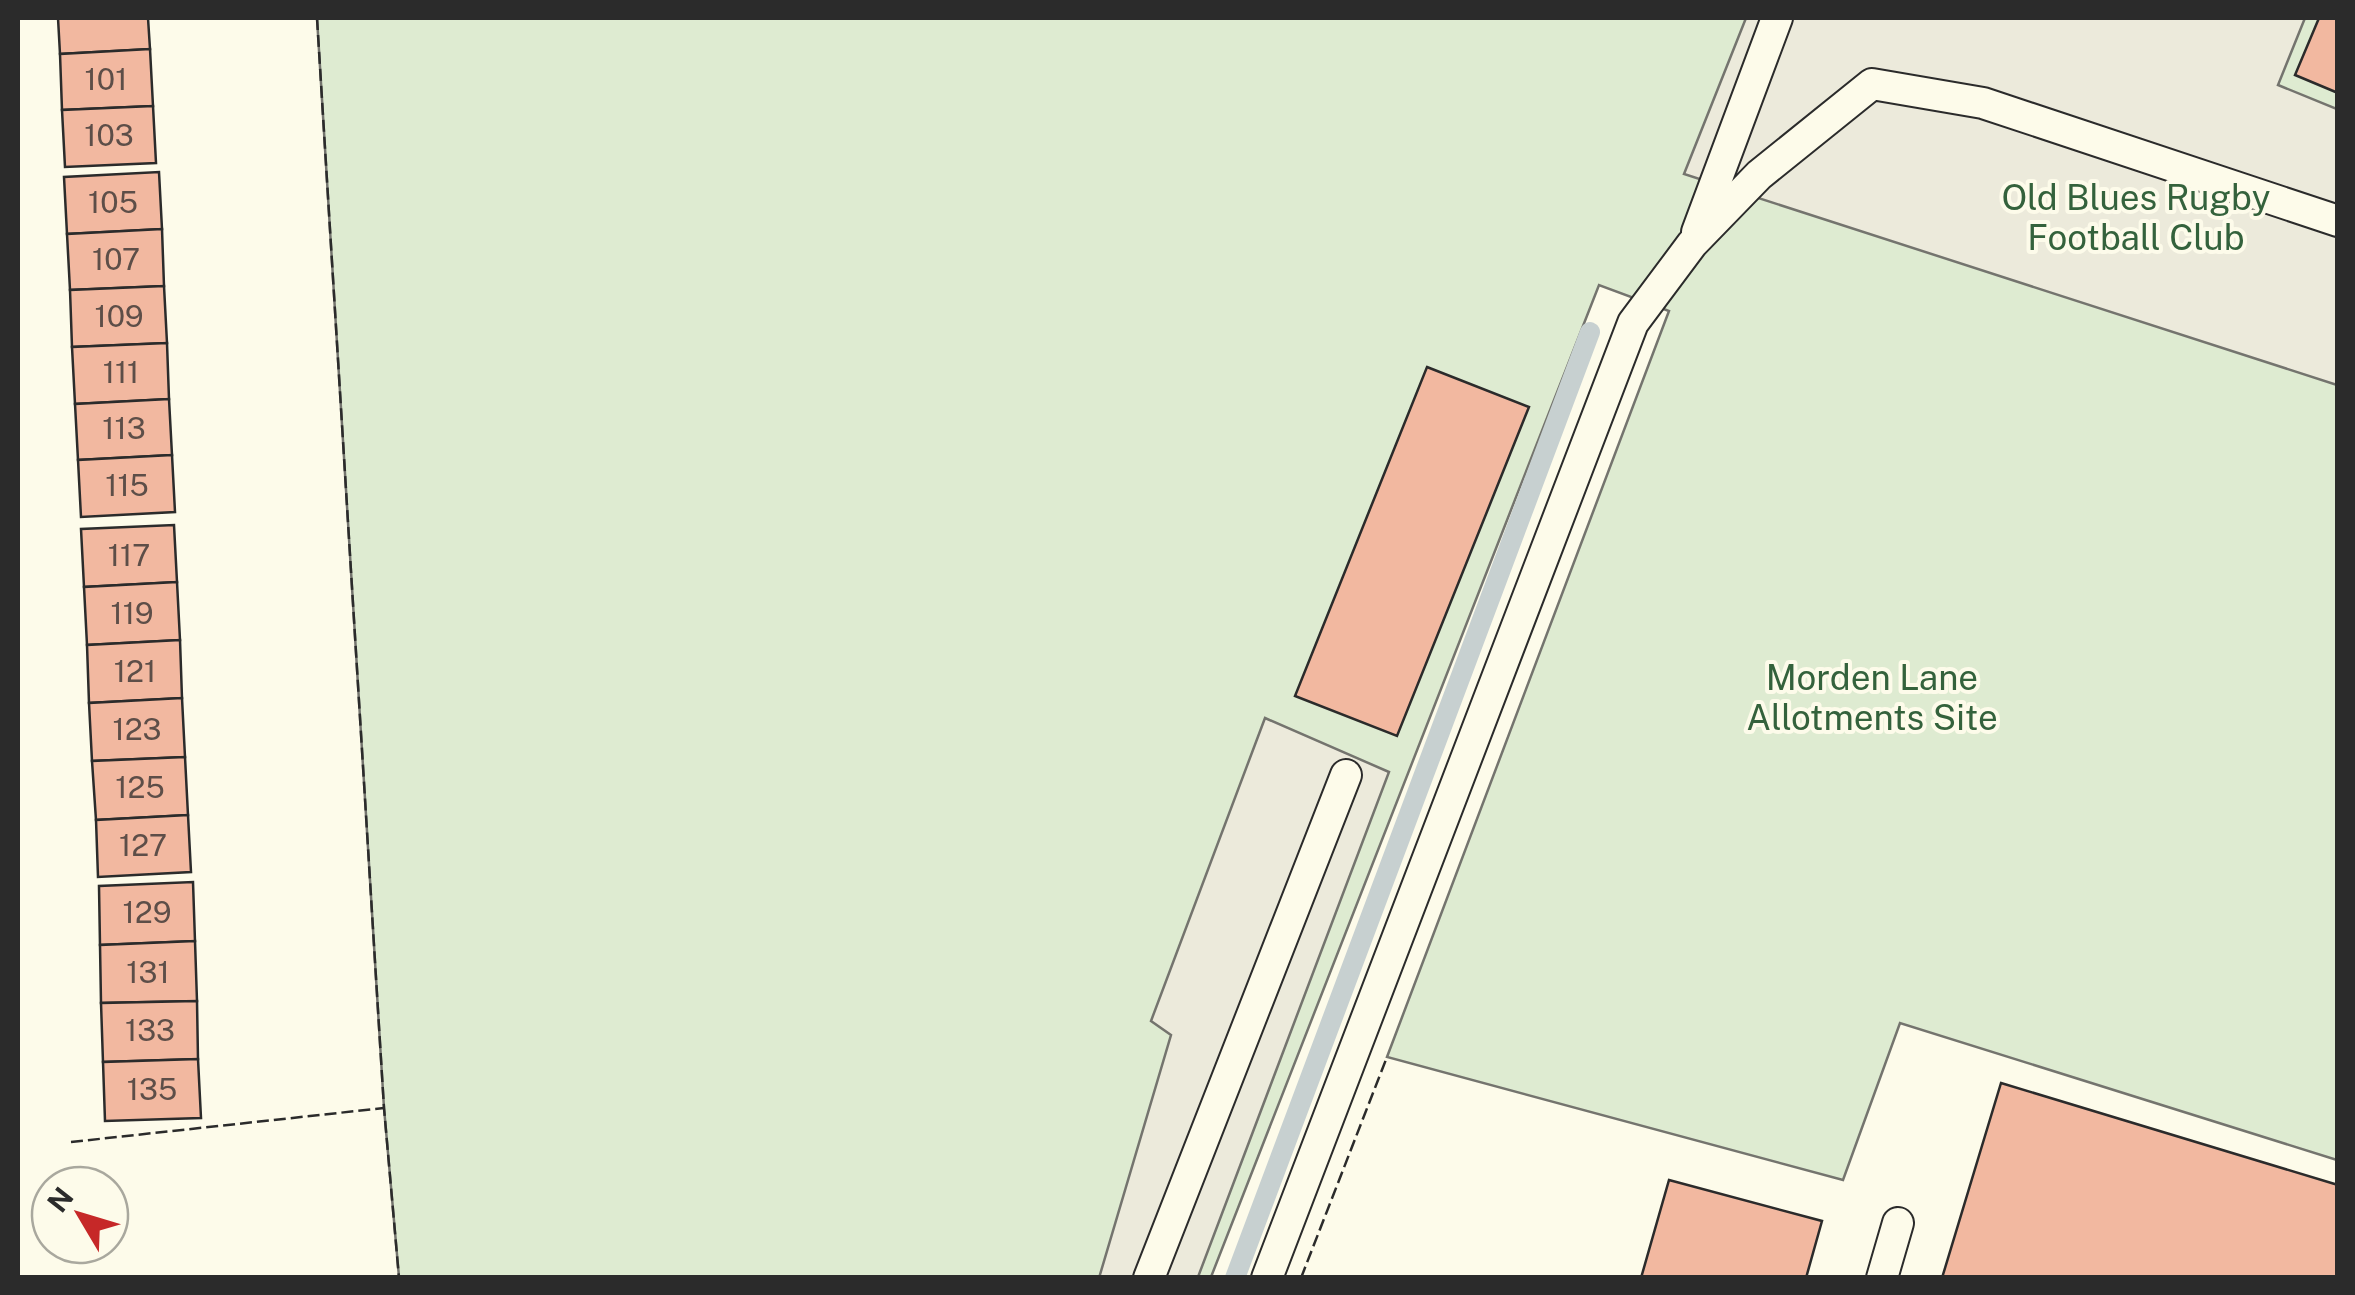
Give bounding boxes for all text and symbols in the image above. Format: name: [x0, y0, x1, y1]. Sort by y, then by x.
house number: 101: [85, 61, 127, 97]
house number: 103: [84, 117, 134, 153]
park label: Old Blues Rugby Football Club: [2002, 177, 2270, 258]
house number: 105: [88, 184, 138, 220]
house number: 107: [92, 241, 140, 277]
house number: 109: [94, 298, 144, 334]
house number: 111: [103, 354, 139, 390]
house number: 113: [102, 410, 146, 446]
house number: 115: [105, 467, 149, 503]
house number: 117: [108, 537, 150, 573]
house number: 119: [110, 595, 154, 631]
house number: 121: [114, 653, 156, 689]
park label: Morden Lane Allotments Site: [1746, 657, 1998, 738]
house number: 123: [113, 711, 162, 747]
house number: 125: [115, 769, 165, 805]
house number: 127: [119, 827, 167, 863]
house number: 129: [123, 894, 171, 930]
house number: 131: [126, 954, 170, 990]
house number: 133: [125, 1012, 175, 1048]
house number: 135: [127, 1071, 177, 1107]
north arrow: [30, 1165, 130, 1265]
text: N: [40, 1181, 80, 1218]

